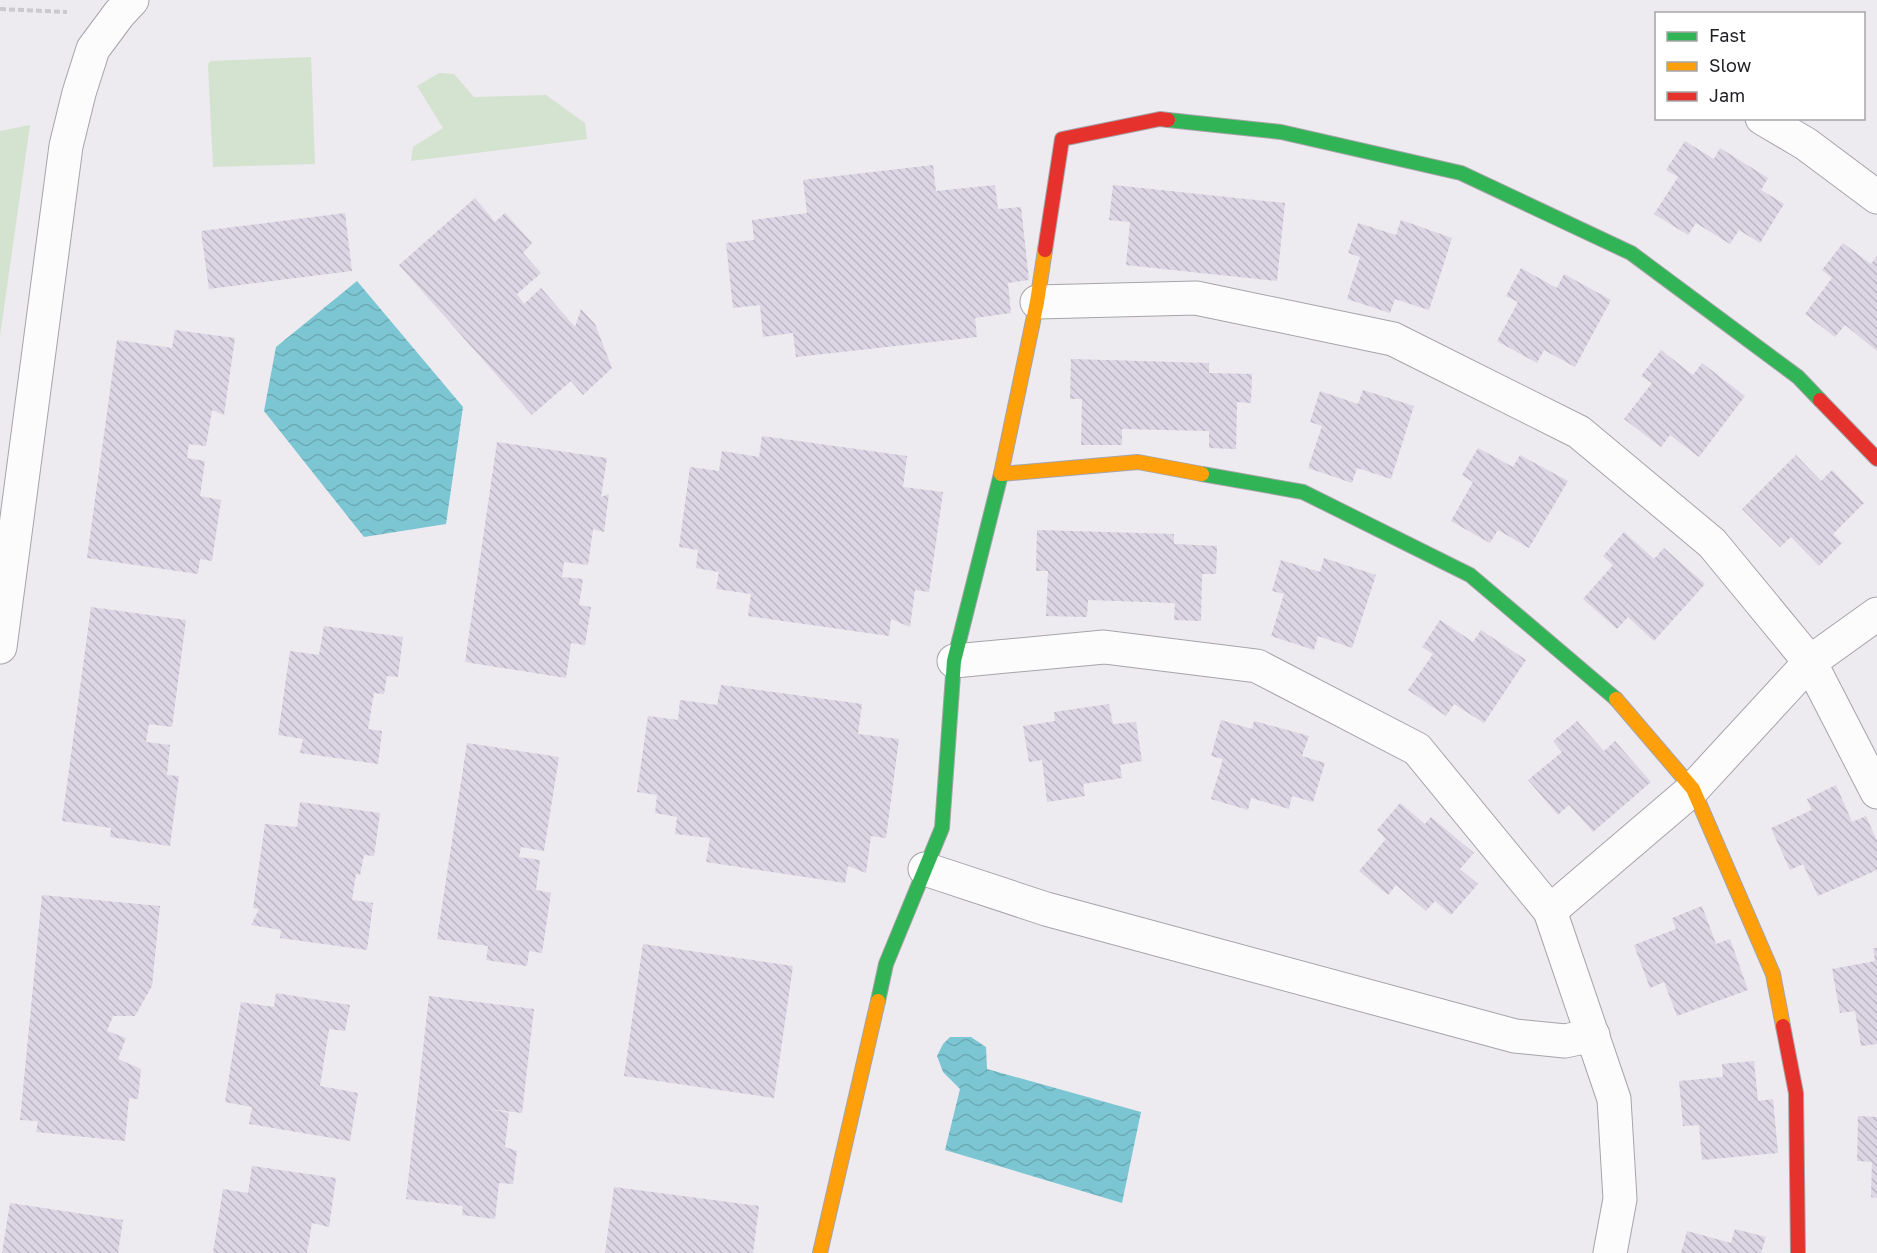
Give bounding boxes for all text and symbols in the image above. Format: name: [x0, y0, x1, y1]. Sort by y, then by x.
legend: [1655, 12, 1865, 120]
text: Fast: [1709, 24, 1746, 46]
text: Slow: [1709, 54, 1752, 76]
text: Jam: [1709, 84, 1745, 106]

